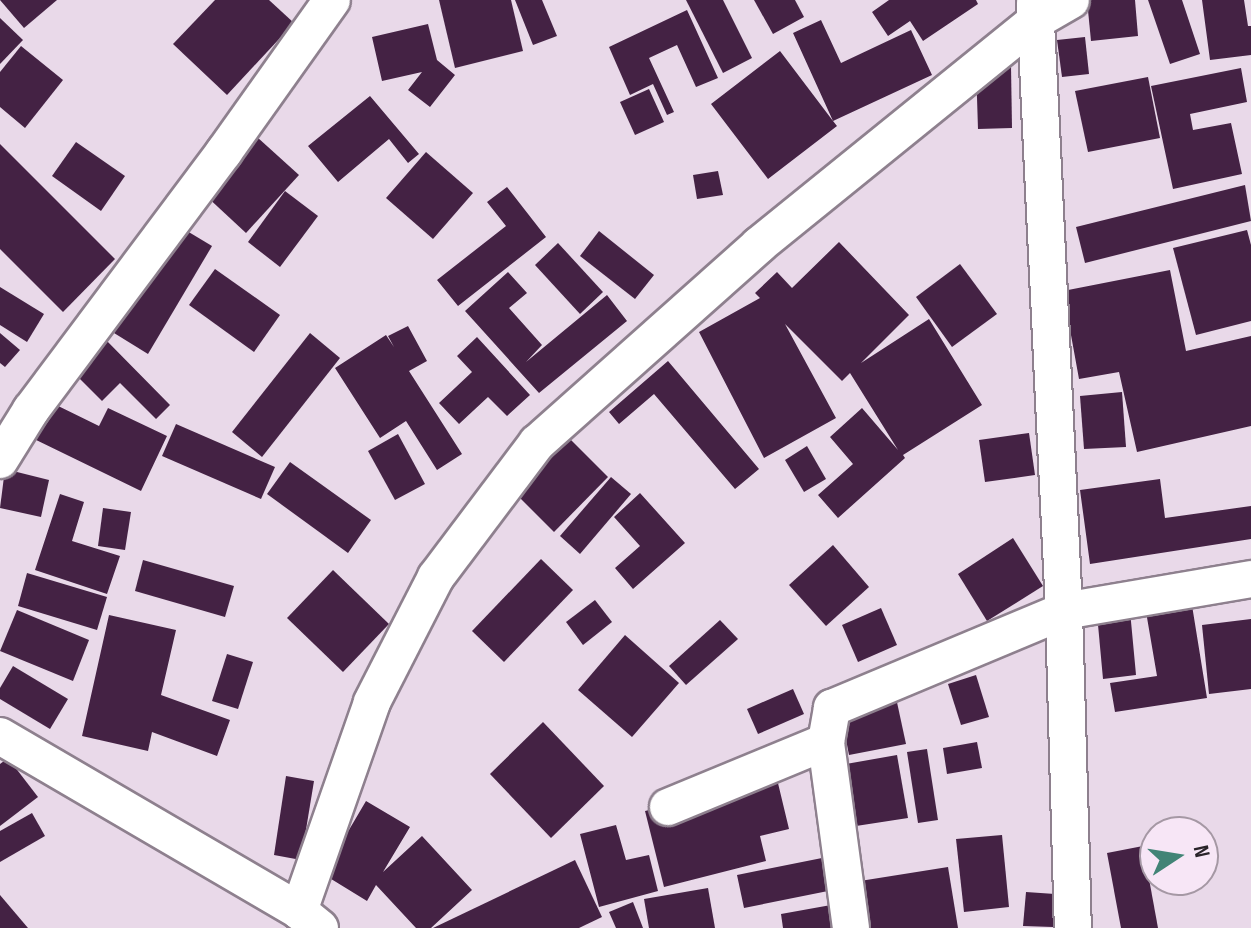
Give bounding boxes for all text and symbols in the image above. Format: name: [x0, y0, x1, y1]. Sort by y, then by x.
north arrow: [1139, 816, 1219, 896]
text: N: [1187, 843, 1215, 860]

